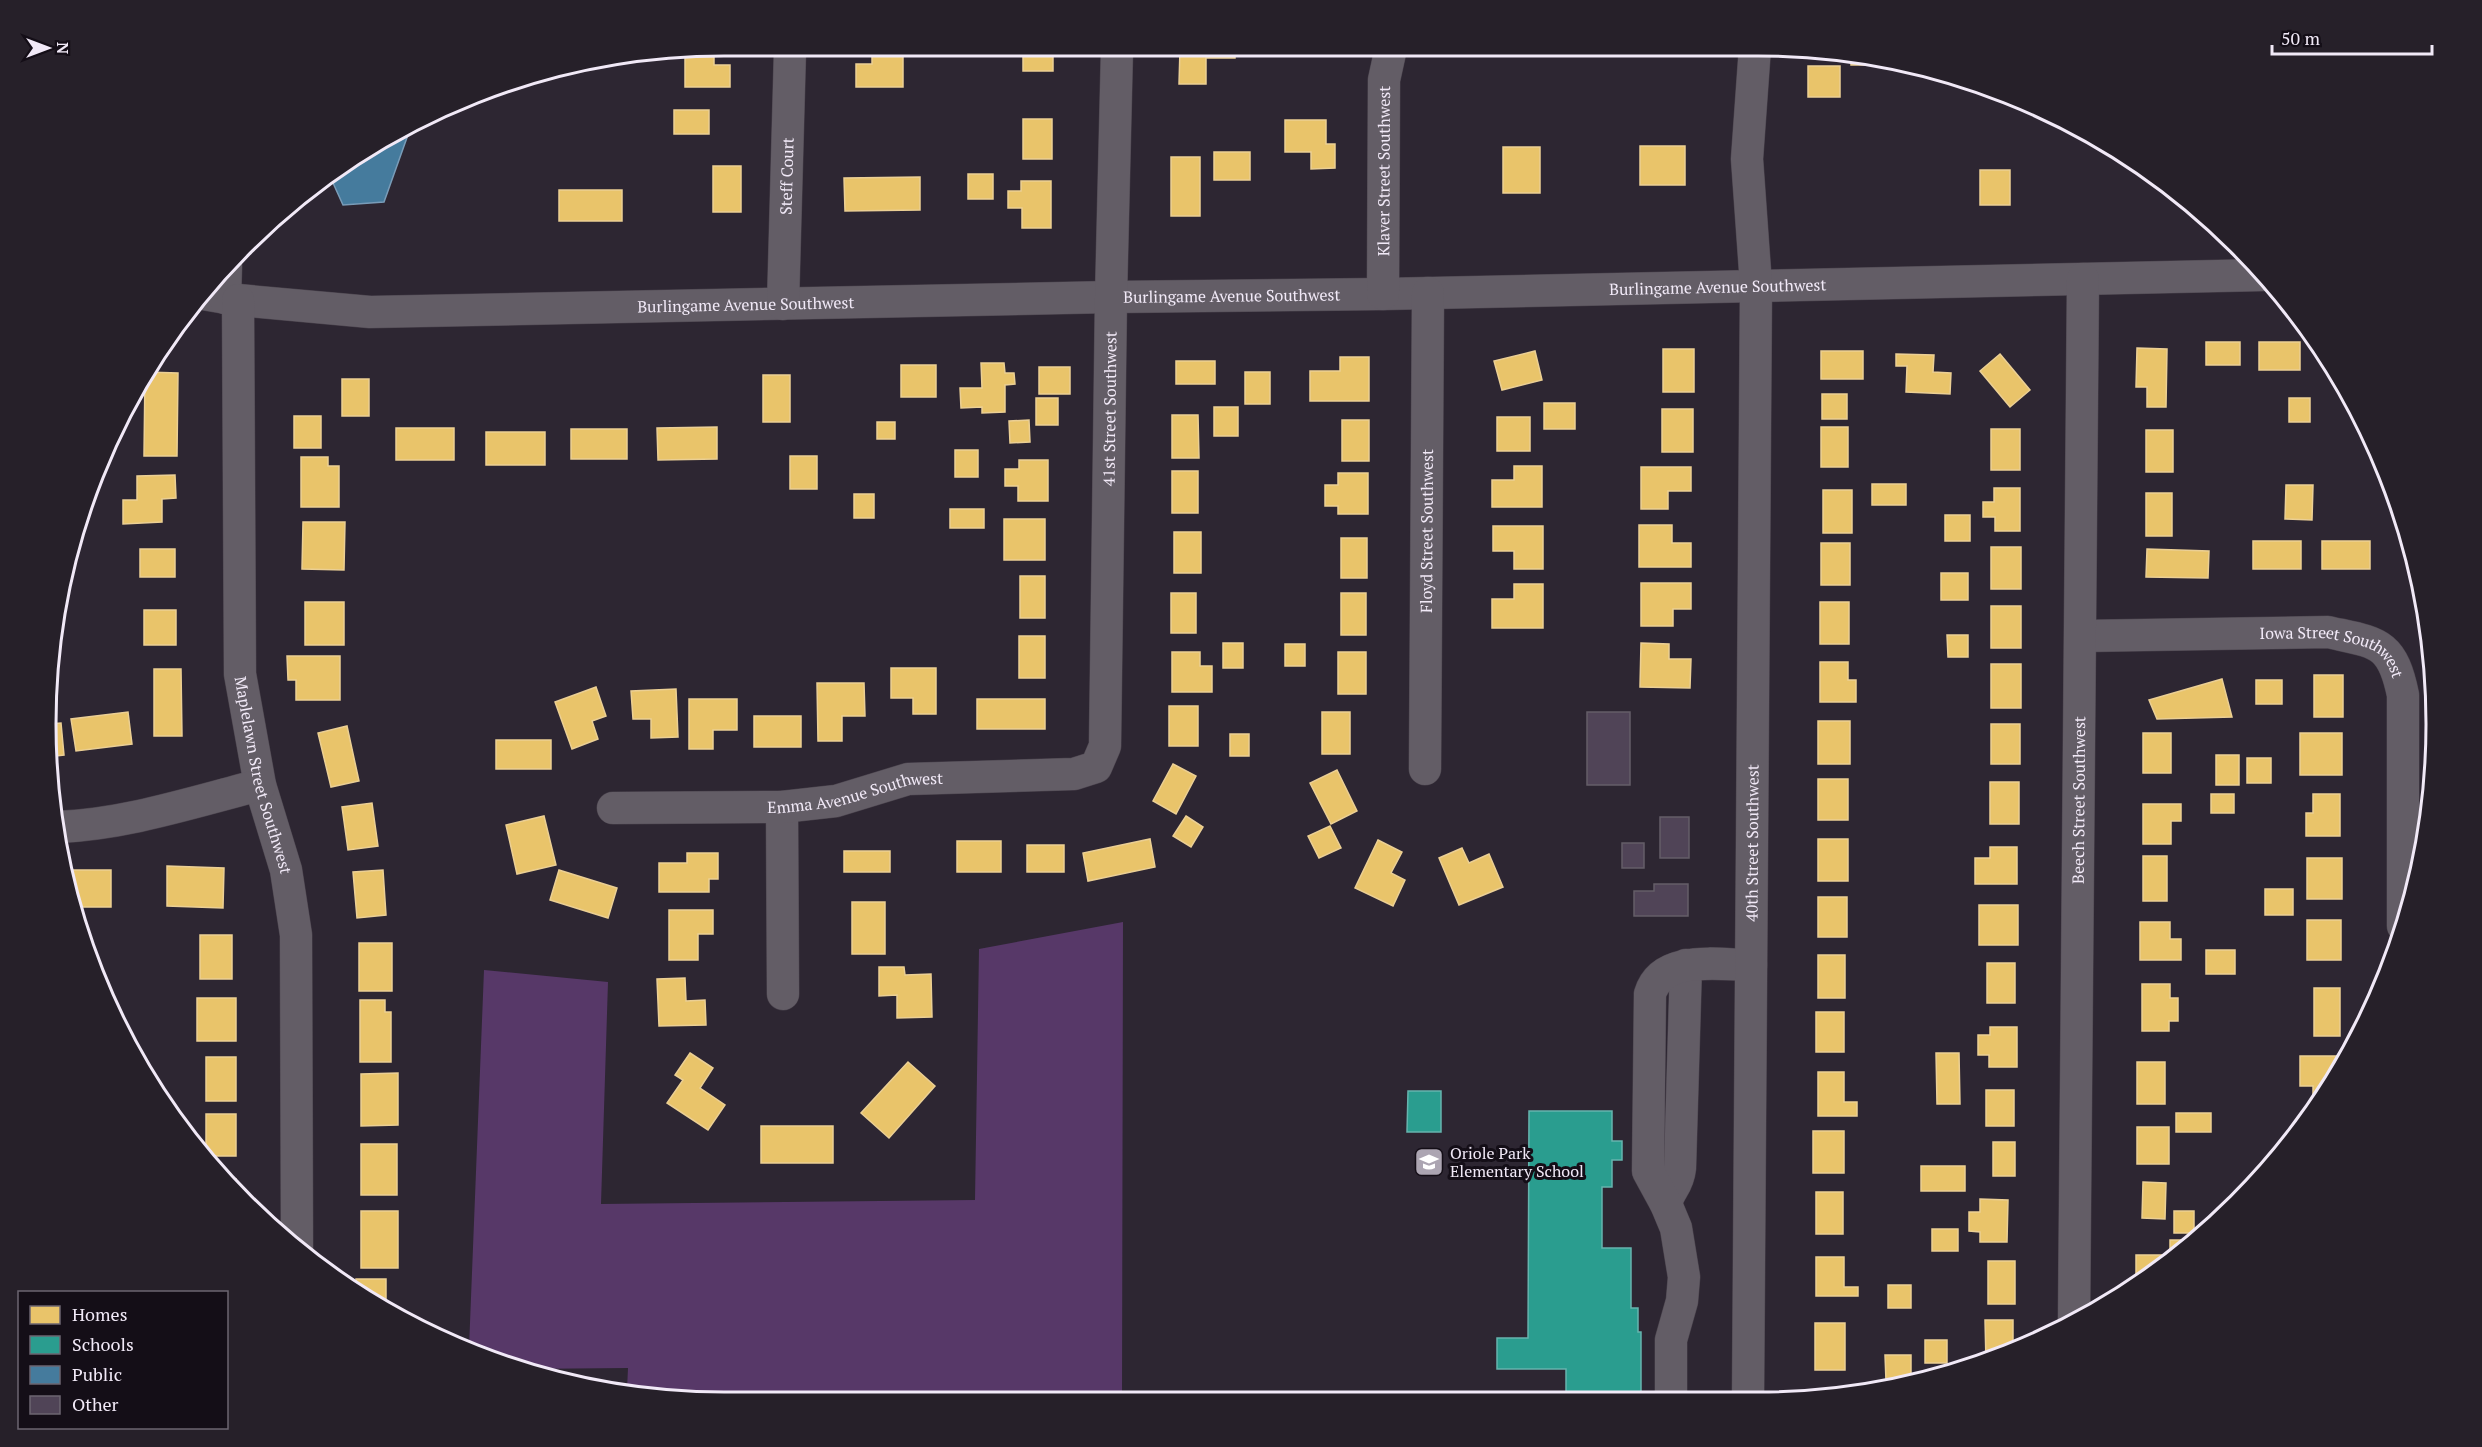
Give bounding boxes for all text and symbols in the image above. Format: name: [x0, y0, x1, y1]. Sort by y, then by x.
north arrow: [18, 18, 78, 78]
scale bar: [2272, 18, 2432, 56]
text: 50 m: [2281, 26, 2321, 50]
text: N: [52, 42, 74, 54]
street label: Klaver Street Southwest: [1372, 86, 1395, 256]
street label: Steff Court: [774, 137, 799, 215]
street label: Burlingame Avenue Southwest: [1609, 273, 1826, 300]
street label: Burlingame Avenue Southwest: [1123, 283, 1340, 308]
street label: Burlingame Avenue Southwest: [637, 291, 855, 318]
street label: 41st Street Southwest: [1097, 331, 1122, 486]
street label: Floyd Street Southwest: [1415, 449, 1438, 613]
street label: Iowa Street Southwest: [2259, 621, 2409, 681]
street label: Maplelawn Street Southwest: [230, 675, 297, 875]
street label: Beech Street Southwest: [2067, 716, 2090, 884]
street label: 40th Street Southwest: [1740, 764, 1764, 922]
street label: Emma Avenue Southwest: [767, 767, 943, 819]
place label: Oriole Park Elementary School: [1450, 1142, 1584, 1182]
school or university icon: Oriole Park Elementary School: [1413, 1146, 1445, 1178]
legend: [18, 1291, 228, 1429]
text: Homes: [72, 1302, 127, 1326]
text: Schools: [72, 1332, 134, 1356]
text: Public: [72, 1362, 122, 1386]
text: Other: [72, 1392, 119, 1416]

